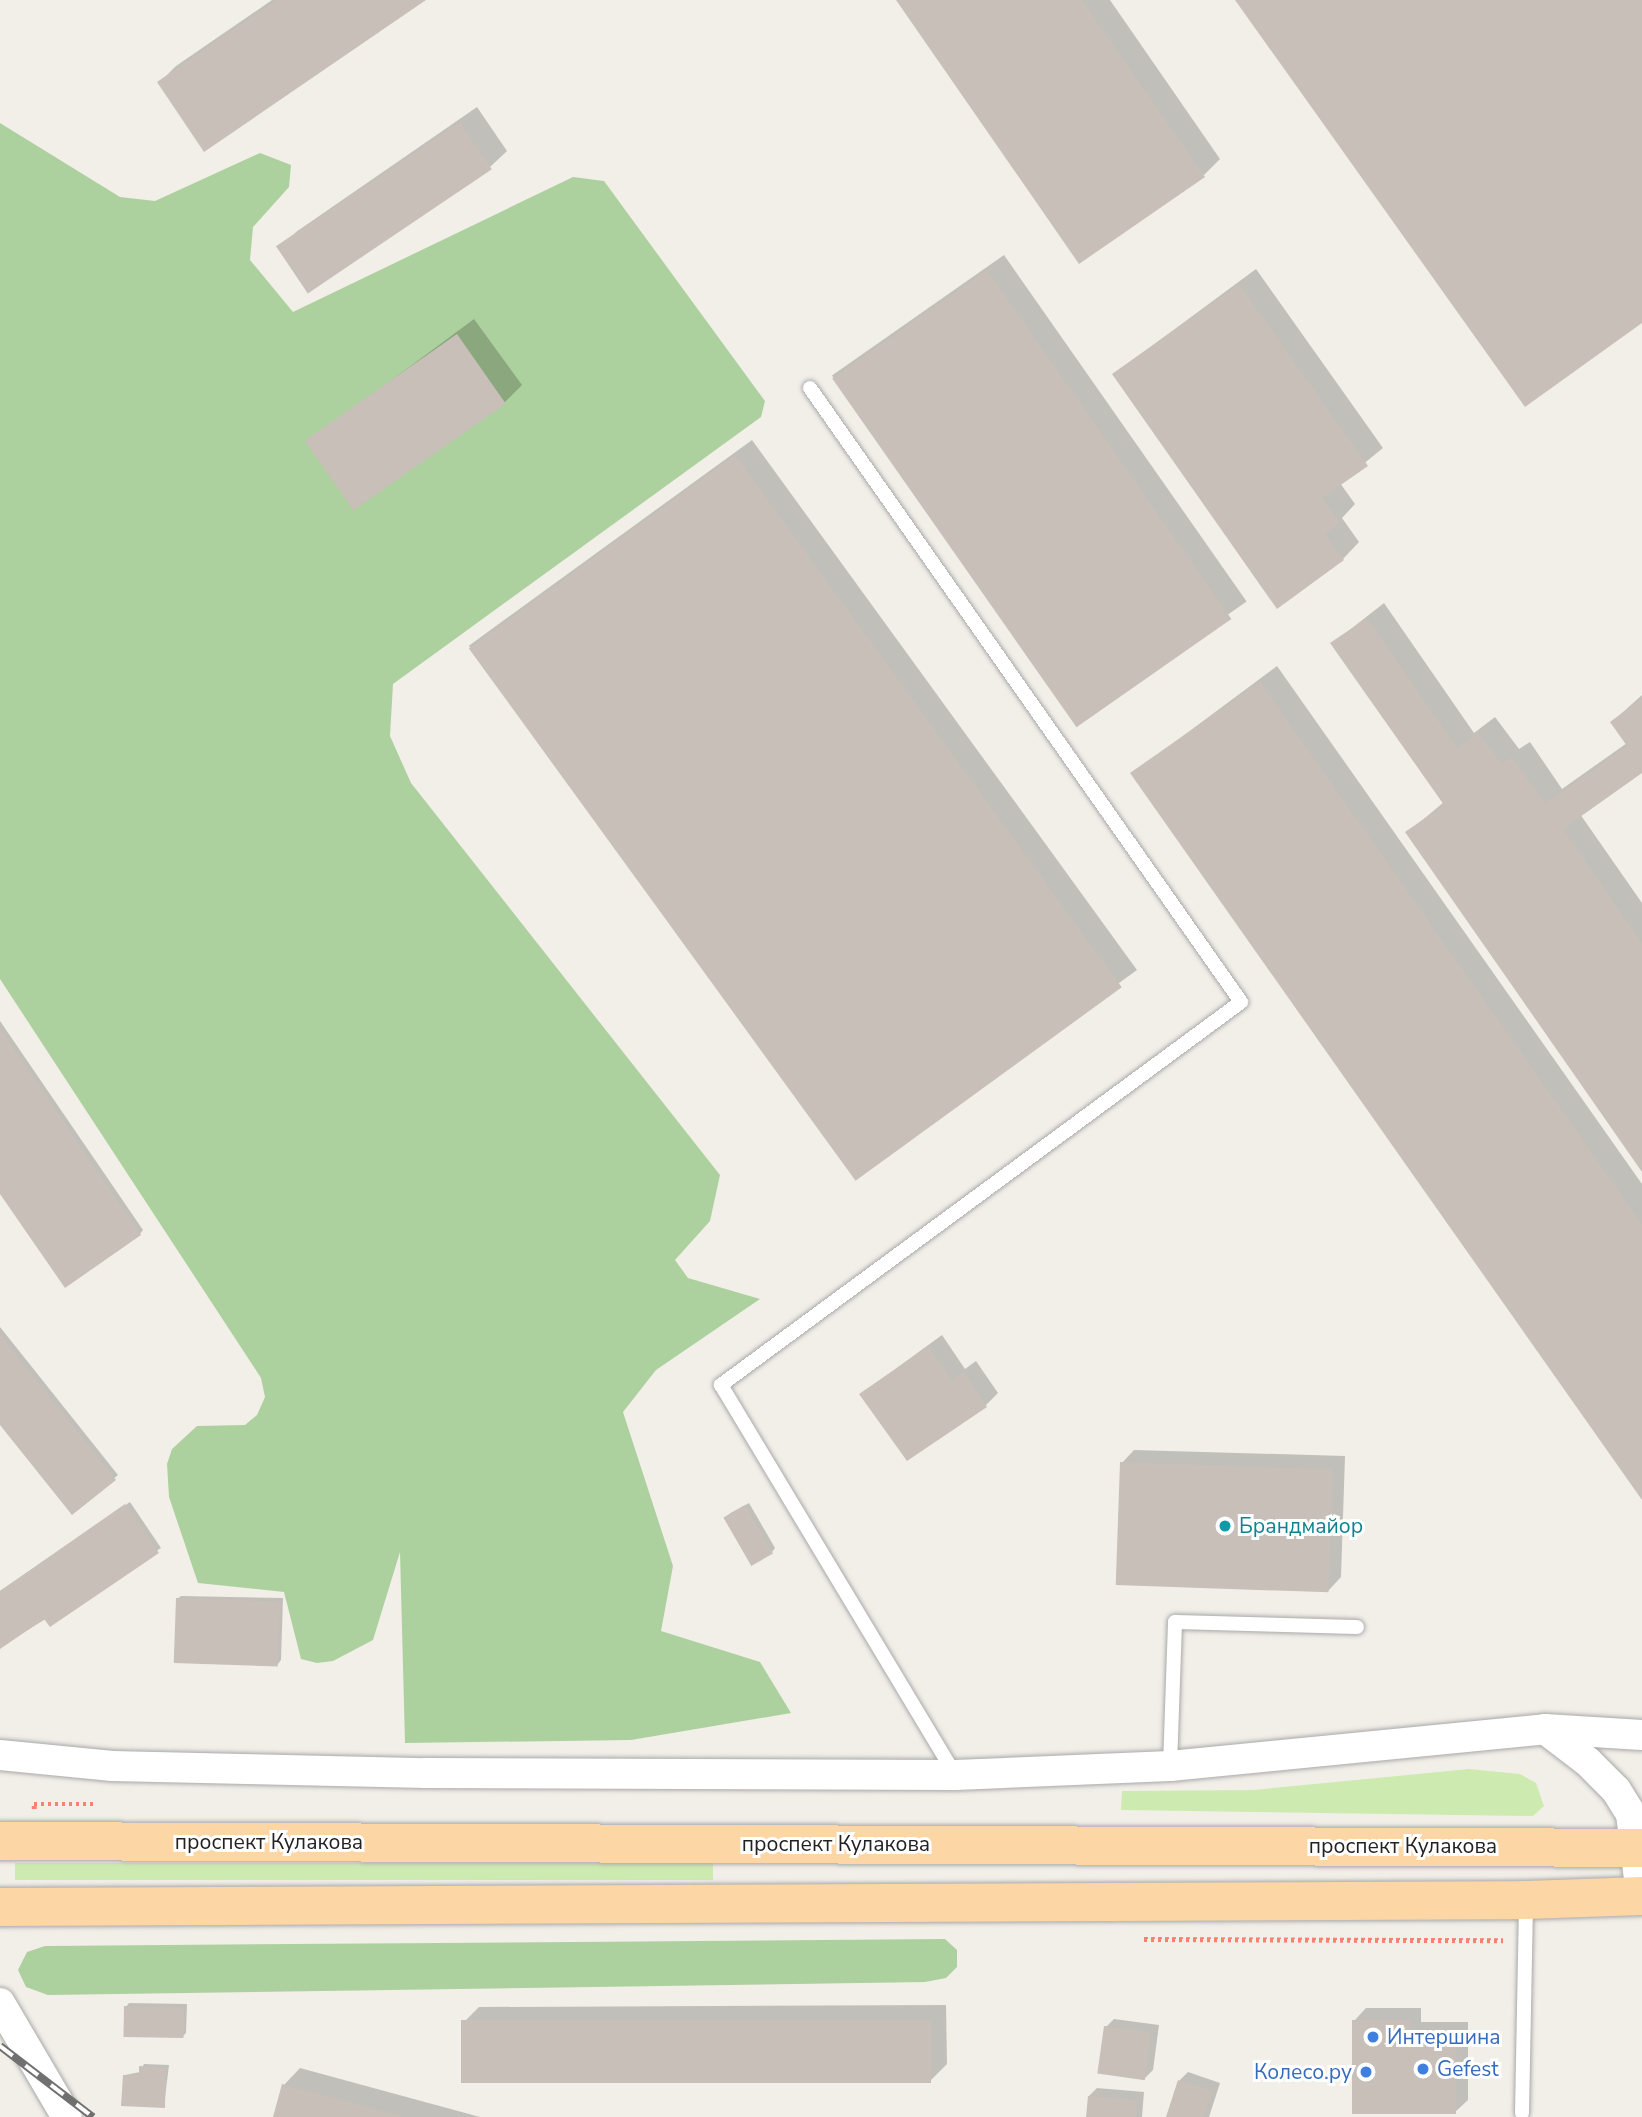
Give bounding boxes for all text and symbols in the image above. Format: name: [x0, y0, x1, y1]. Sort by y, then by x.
place label: Брандмайор: [1239, 1513, 1363, 1539]
marker: Брандмайор: [1217, 1518, 1233, 1534]
street label: проспект Кулакова: [175, 1829, 363, 1855]
street label: проспект Кулакова: [742, 1831, 930, 1857]
street label: проспект Кулакова: [1309, 1833, 1497, 1859]
place label: Интершина: [1387, 2024, 1501, 2050]
marker: Интершина: [1365, 2029, 1381, 2045]
place label: Gefest: [1437, 2056, 1499, 2082]
place label: Колесо.ру: [1254, 2059, 1352, 2085]
marker: Gefest: [1415, 2061, 1431, 2077]
marker: Колесо.ру: [1358, 2064, 1374, 2080]

